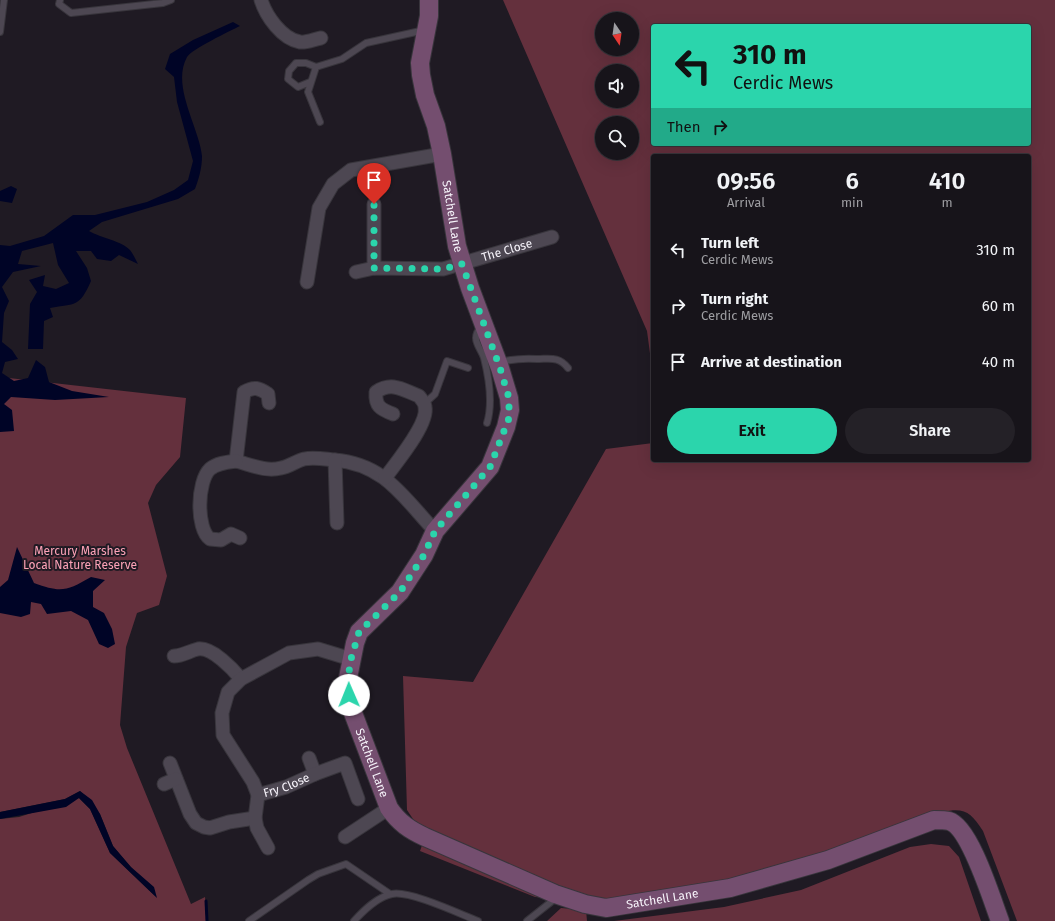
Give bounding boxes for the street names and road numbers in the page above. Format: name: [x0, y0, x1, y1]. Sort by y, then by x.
street label: Satchell Lane: [439, 179, 466, 254]
street label: The Close: [480, 236, 534, 264]
street label: Satchell Lane: [353, 726, 391, 800]
street label: Fry Close: [262, 770, 312, 800]
street label: Satchell Lane: [625, 886, 699, 912]

